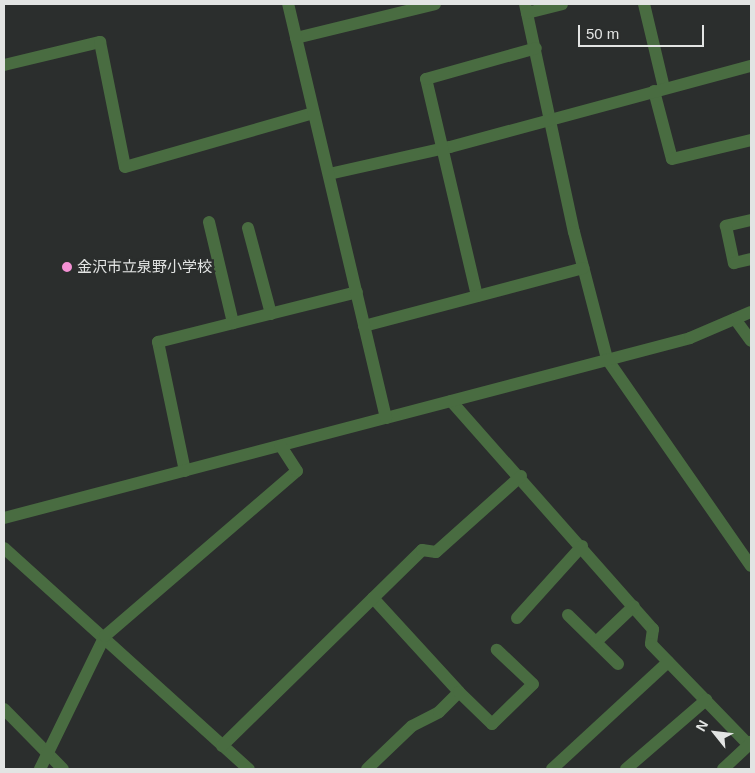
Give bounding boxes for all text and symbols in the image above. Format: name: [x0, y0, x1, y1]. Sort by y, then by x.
scale bar: [580, 15, 706, 47]
text: 50 m: [586, 25, 619, 42]
place label: 金沢市立泉野小学校: [77, 258, 212, 276]
marker: 金沢市立泉野小学校: [61, 261, 73, 273]
north arrow: [690, 708, 740, 758]
text: N: [692, 717, 711, 734]

